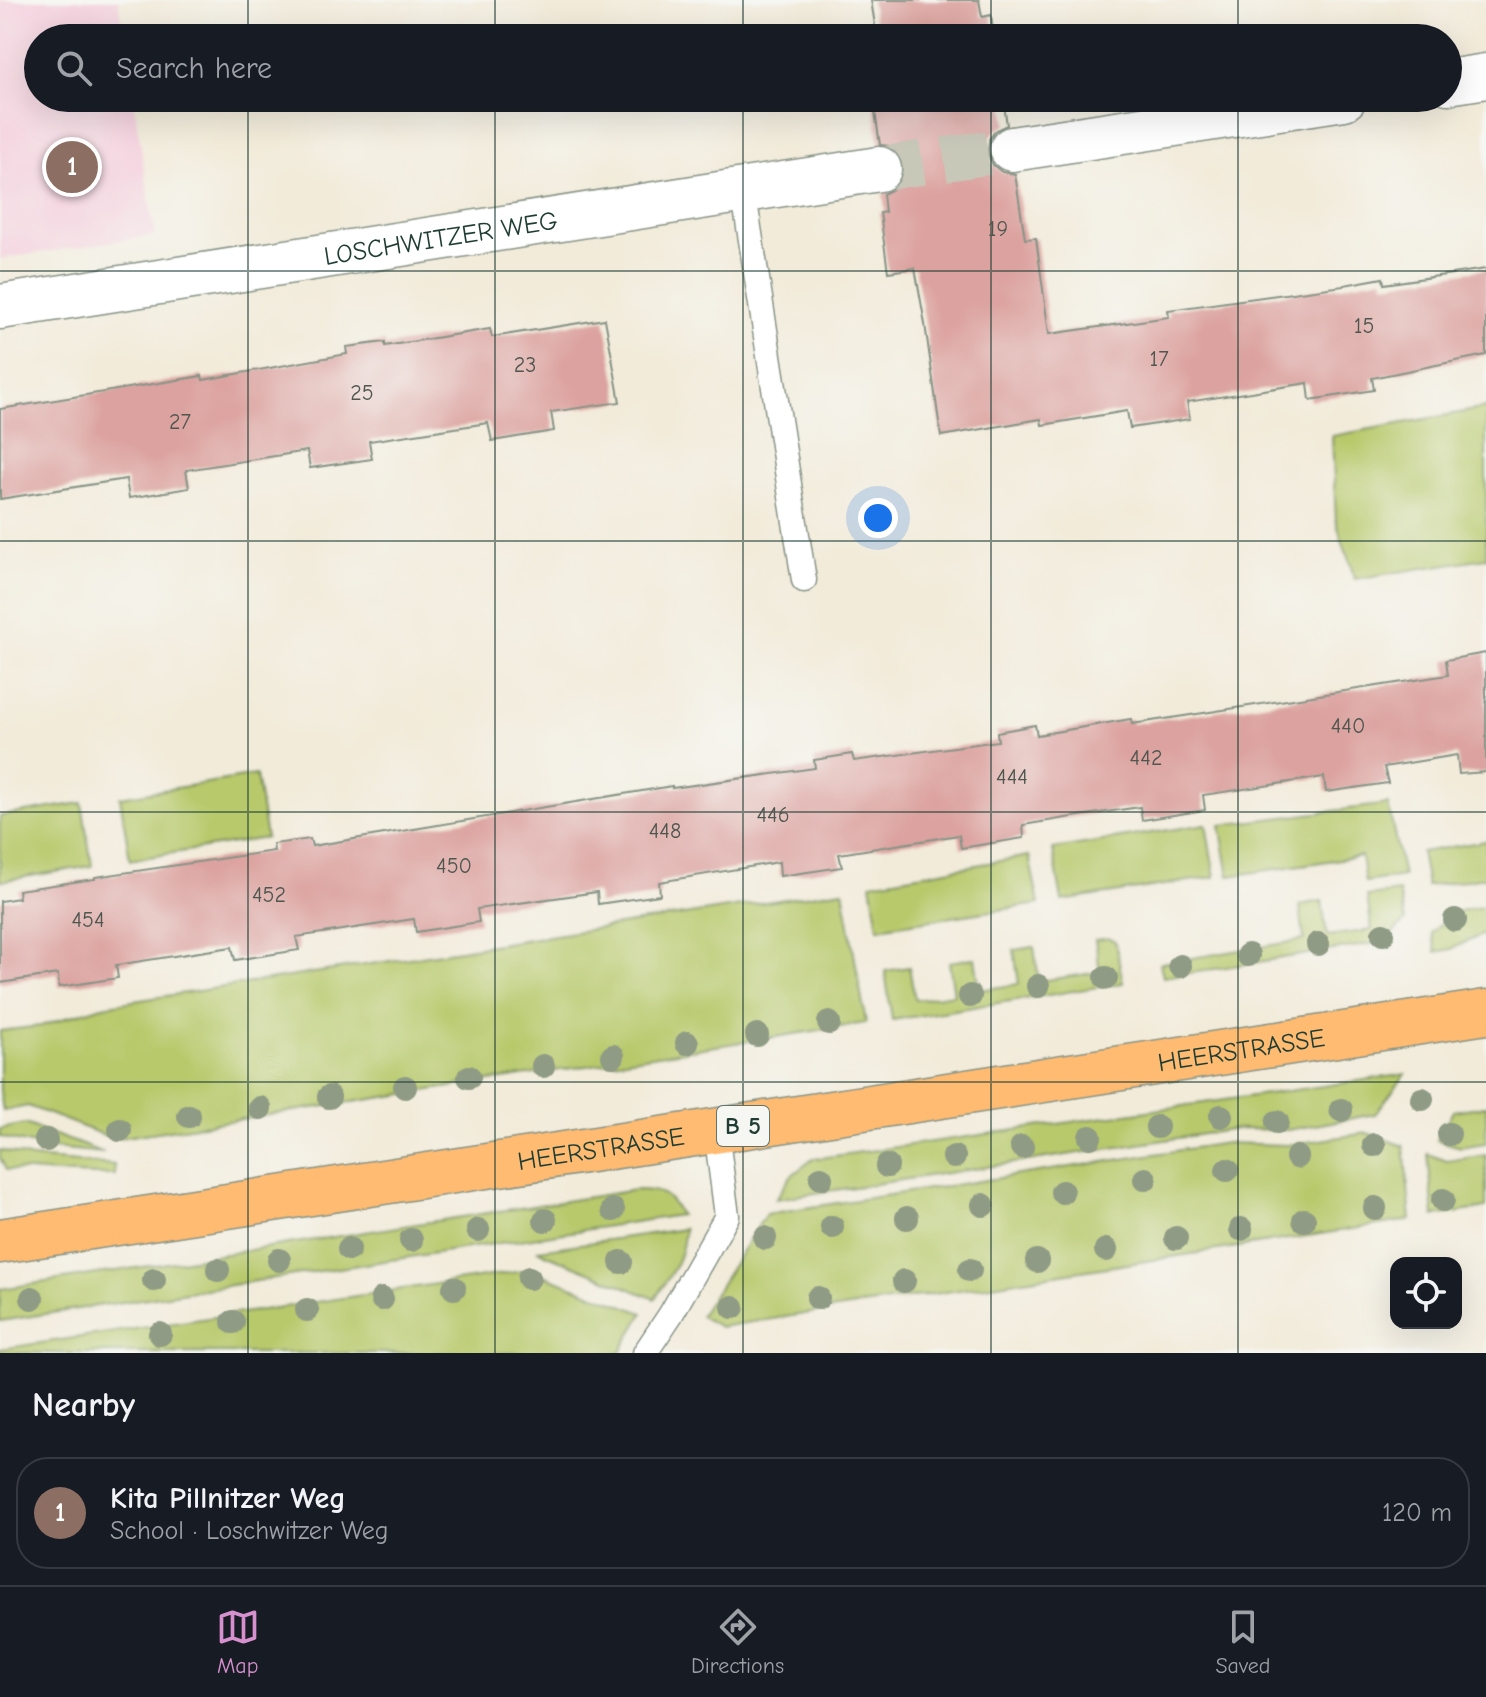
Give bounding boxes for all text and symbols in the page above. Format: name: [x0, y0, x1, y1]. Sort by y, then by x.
search box: [24, 24, 1462, 112]
icon: search: [52, 46, 96, 90]
text: Search here: [116, 51, 272, 86]
pin: 1: [46, 137, 98, 197]
street label: LOSCHWITZER WEG: [322, 206, 560, 272]
house number: 19: [988, 216, 1008, 242]
house number: 15: [1354, 313, 1374, 339]
house number: 17: [1149, 346, 1169, 372]
house number: 23: [514, 352, 536, 378]
house number: 25: [350, 380, 374, 406]
house number: 27: [169, 409, 192, 435]
your location: [858, 498, 898, 538]
house number: 440: [1331, 713, 1365, 739]
house number: 442: [1130, 745, 1162, 771]
house number: 444: [996, 764, 1028, 790]
house number: 446: [756, 802, 790, 828]
house number: 448: [649, 818, 681, 844]
house number: 450: [436, 853, 472, 879]
house number: 452: [252, 882, 286, 908]
house number: 454: [71, 907, 105, 933]
street label: HEERSTRASSE: [1156, 1023, 1327, 1078]
road number: B 5: [717, 1106, 769, 1146]
street label: HEERSTRASSE: [515, 1122, 687, 1177]
map controls: [1390, 1257, 1462, 1329]
button: locate: [1390, 1257, 1462, 1329]
text: Nearby: [32, 1385, 135, 1425]
text: Kita Pillnitzer Weg: [110, 1481, 346, 1516]
text: 1: [55, 1498, 65, 1528]
text: 120 m: [1382, 1498, 1452, 1528]
text: School · Loschwitzer Weg: [110, 1516, 389, 1546]
tab: Map: [216, 1605, 260, 1679]
tab: Directions: [691, 1605, 784, 1679]
tab: Saved: [1215, 1605, 1270, 1679]

